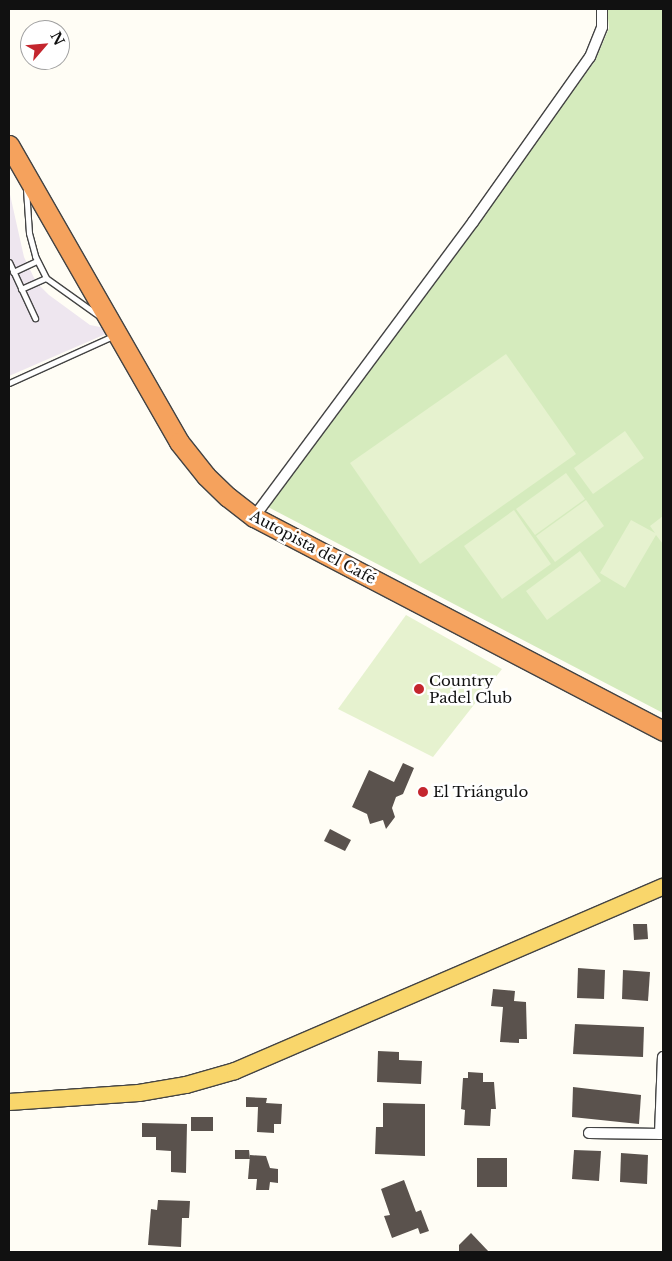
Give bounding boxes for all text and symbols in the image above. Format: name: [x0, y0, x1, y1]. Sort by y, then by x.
north arrow: [20, 20, 70, 70]
text: N: [46, 29, 68, 49]
street label: Autopista del Café: [247, 506, 379, 588]
place label: Country Padel Club: [429, 671, 512, 706]
marker: Country Padel Club: [413, 683, 425, 695]
place label: El Triángulo: [433, 783, 529, 801]
marker: El Triángulo: [417, 786, 429, 798]

